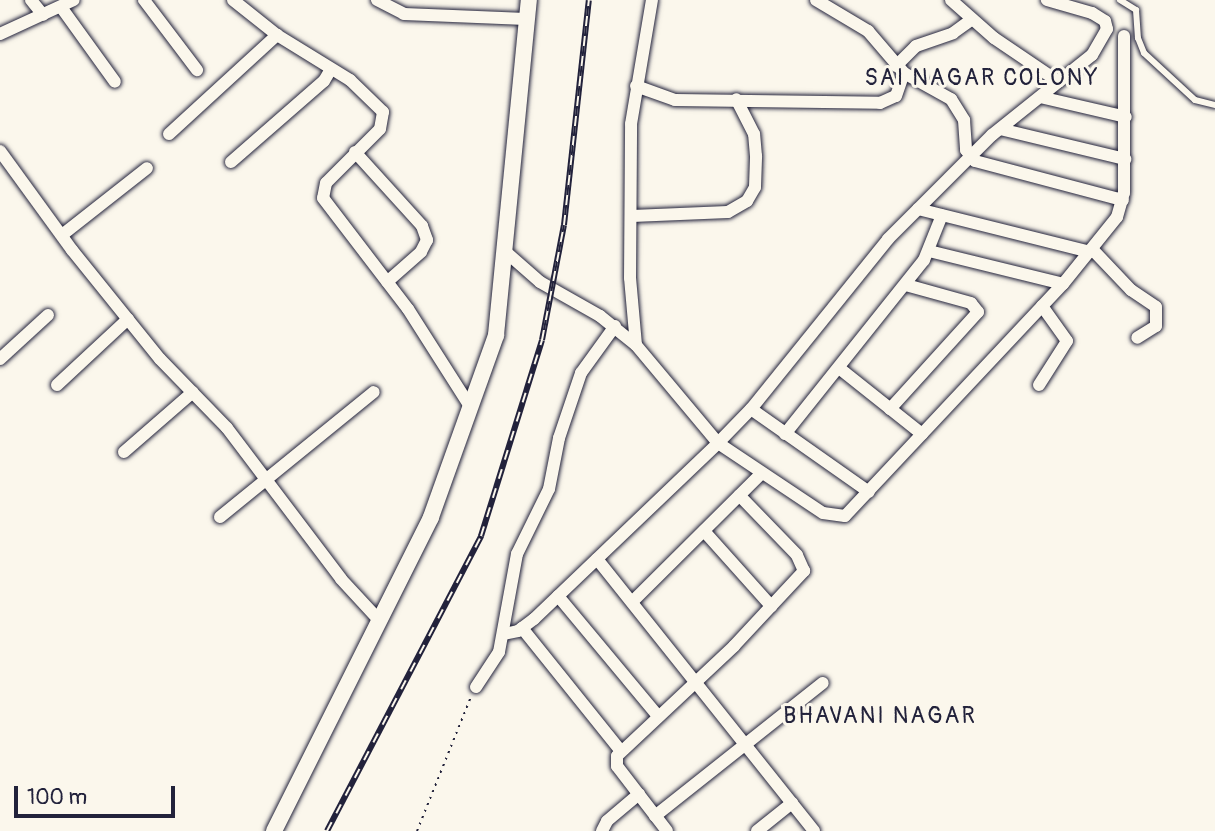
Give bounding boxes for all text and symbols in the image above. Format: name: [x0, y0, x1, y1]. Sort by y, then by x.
district label: SAI NAGAR COLONY: [866, 64, 1098, 92]
district label: BHAVANI NAGAR: [785, 702, 975, 730]
scale bar: [18, 772, 178, 816]
text: 100 m: [27, 784, 87, 811]

